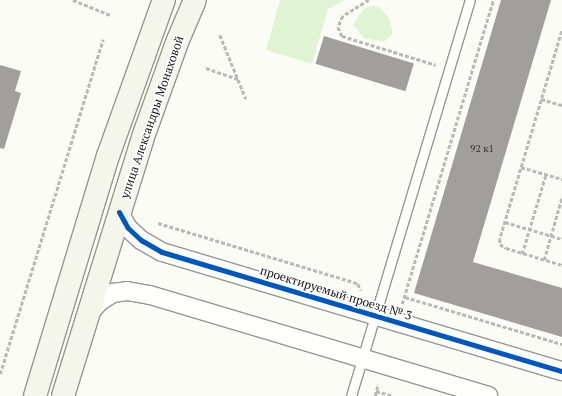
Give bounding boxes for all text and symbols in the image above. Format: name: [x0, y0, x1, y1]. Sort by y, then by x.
street label: улица Александры Монаховой: [117, 34, 187, 200]
house number: 92 к1: [470, 143, 494, 155]
street label: проектируемый проезд № 3: [258, 263, 414, 323]

